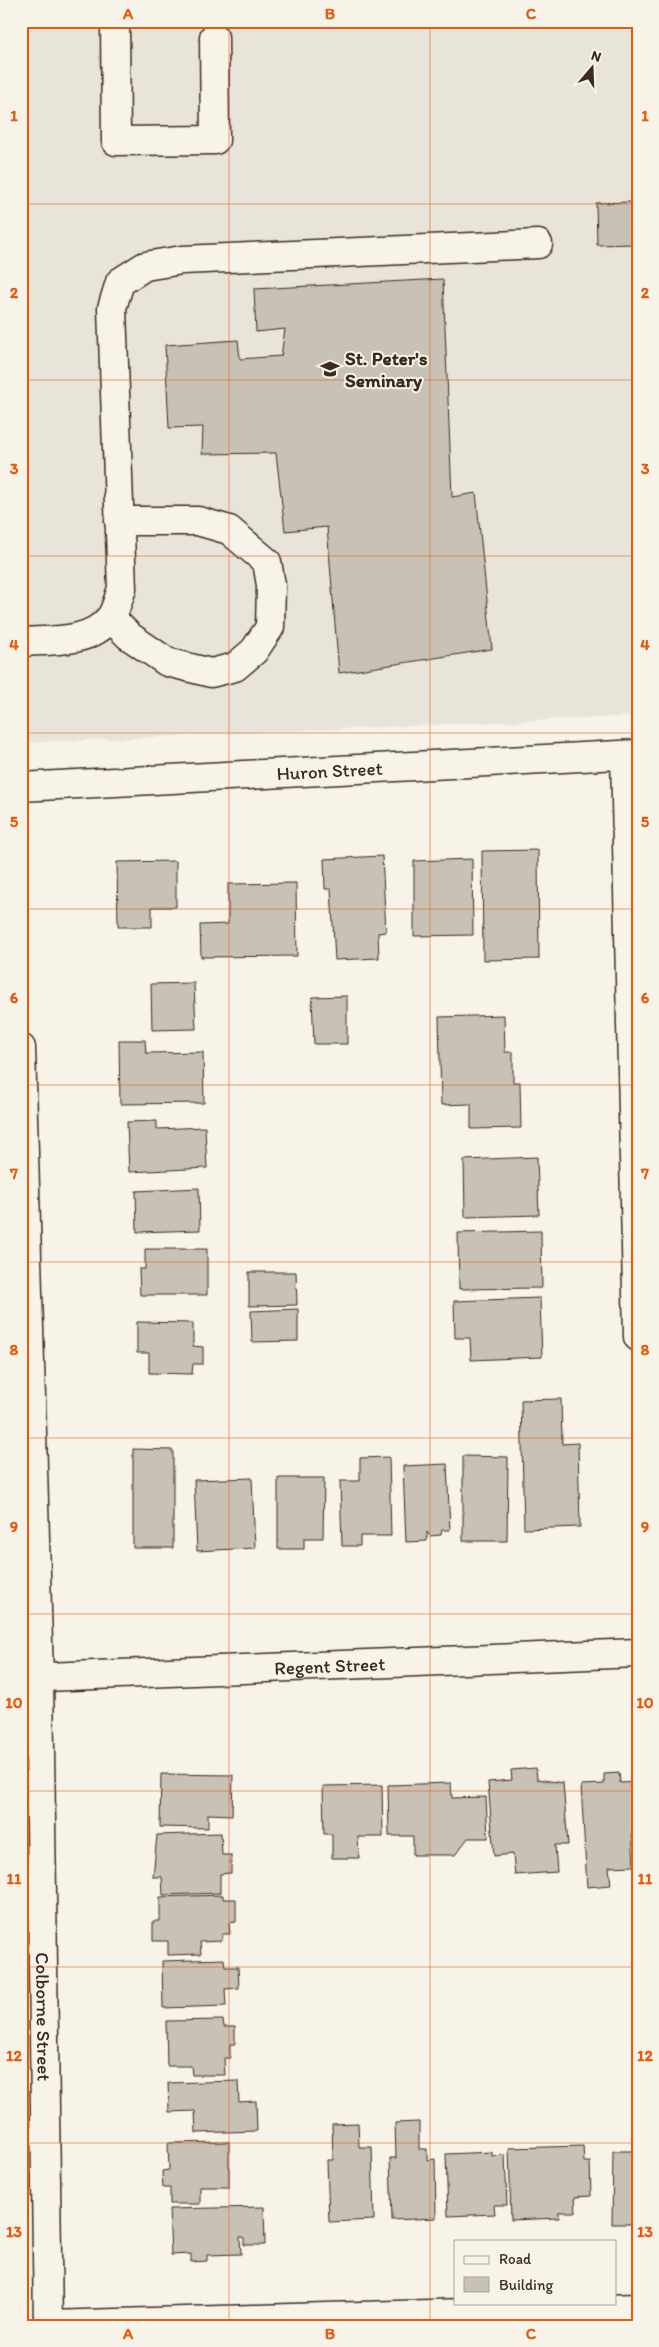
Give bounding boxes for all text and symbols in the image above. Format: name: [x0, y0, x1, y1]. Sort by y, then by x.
text: A: [122, 4, 134, 23]
text: B: [325, 4, 336, 23]
text: C: [526, 4, 537, 23]
north arrow: [566, 42, 616, 92]
text: N: [589, 47, 603, 66]
text: 1: [10, 106, 18, 125]
text: 1: [641, 106, 649, 125]
text: 2: [10, 283, 19, 302]
text: 2: [641, 283, 650, 302]
place label: St. Peter's Seminary: [345, 347, 428, 392]
school or university icon: St. Peter's Seminary: [319, 358, 341, 380]
text: 3: [10, 459, 19, 478]
text: 3: [641, 459, 650, 478]
text: 4: [9, 635, 19, 654]
text: 4: [640, 635, 650, 654]
street label: Huron Street: [276, 757, 383, 785]
text: 5: [10, 812, 19, 831]
text: 5: [641, 812, 650, 831]
text: 6: [10, 988, 19, 1007]
text: 6: [641, 988, 650, 1007]
text: 7: [9, 1164, 18, 1183]
text: 7: [640, 1164, 649, 1183]
text: 8: [10, 1340, 19, 1359]
text: 8: [641, 1340, 650, 1359]
text: 9: [10, 1517, 18, 1536]
text: 9: [641, 1517, 649, 1536]
street label: Regent Street: [274, 1652, 386, 1680]
text: 10: [5, 1693, 23, 1712]
text: 10: [636, 1693, 654, 1712]
text: 11: [7, 1869, 22, 1888]
text: 11: [638, 1869, 653, 1888]
street label: Colborne Street: [31, 1952, 56, 2081]
text: 12: [6, 2046, 23, 2065]
text: 12: [637, 2046, 654, 2065]
text: 13: [6, 2222, 22, 2241]
text: 13: [637, 2222, 653, 2241]
legend: [454, 2240, 616, 2304]
text: Road: [499, 2250, 532, 2268]
text: Building: [499, 2276, 553, 2294]
text: A: [122, 2324, 134, 2343]
text: B: [325, 2324, 336, 2343]
text: C: [526, 2324, 537, 2343]

